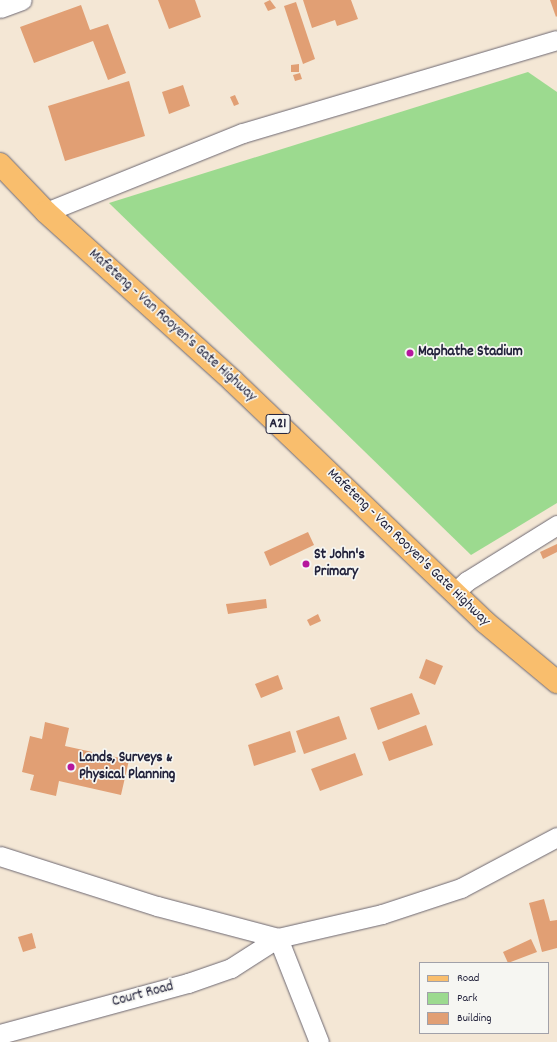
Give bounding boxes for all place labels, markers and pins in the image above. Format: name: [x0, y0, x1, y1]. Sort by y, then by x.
place label: Maphathe Stadium: [418, 344, 523, 362]
marker: Maphathe Stadium: [405, 348, 415, 358]
place label: St John's Primary: [314, 546, 365, 581]
marker: St John's Primary: [301, 559, 311, 569]
place label: Lands, Surveys & Physical Planning: [79, 749, 175, 784]
marker: Lands, Surveys & Physical Planning: [66, 762, 76, 772]

